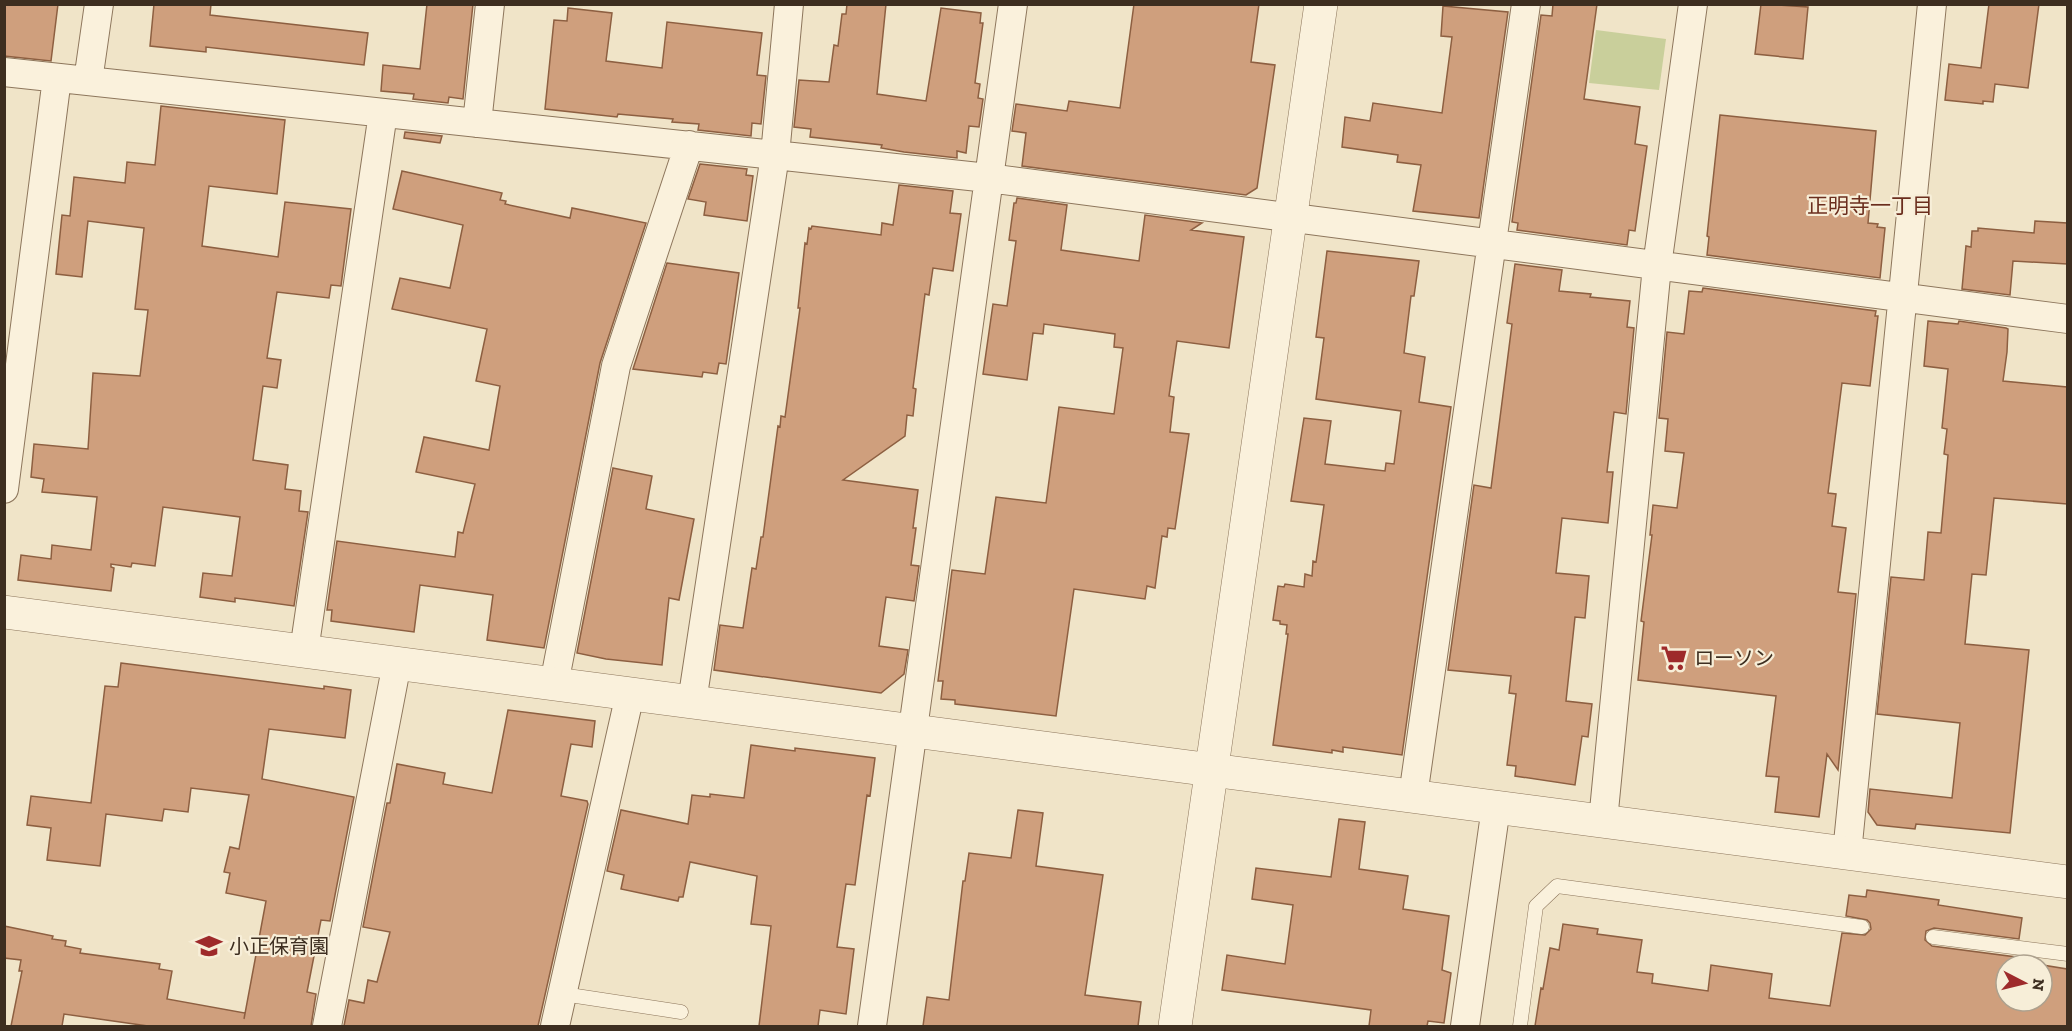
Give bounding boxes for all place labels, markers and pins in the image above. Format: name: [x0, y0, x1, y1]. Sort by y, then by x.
supermarket icon: ローソン: [1659, 643, 1689, 673]
place label: ローソン: [1694, 646, 1774, 670]
school or university icon: 小正保育園: [194, 931, 224, 961]
place label: 小正保育園: [229, 934, 329, 958]

